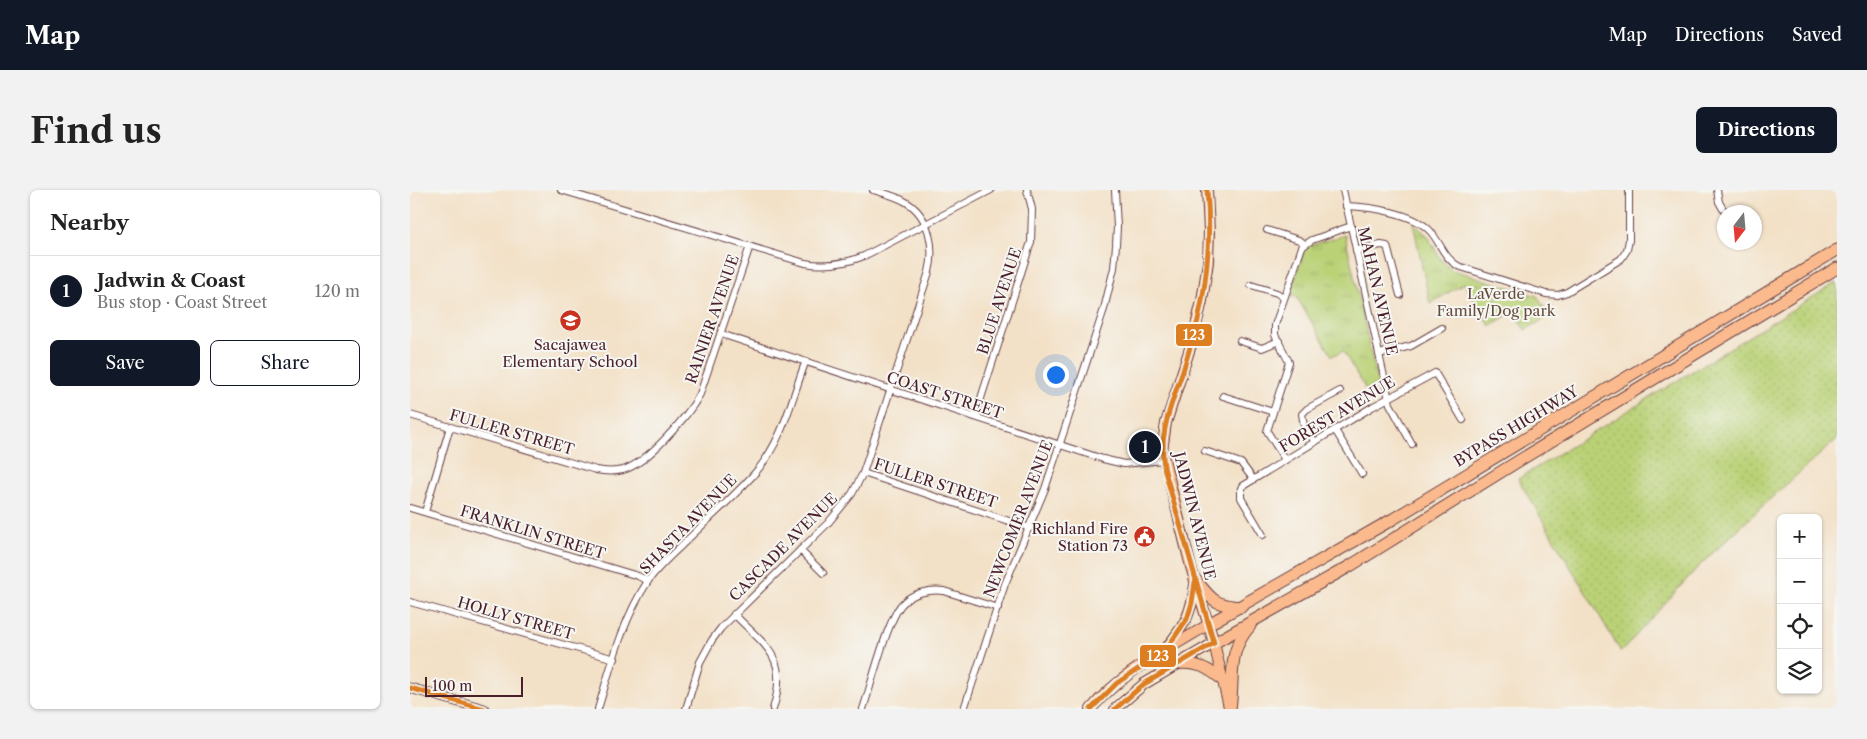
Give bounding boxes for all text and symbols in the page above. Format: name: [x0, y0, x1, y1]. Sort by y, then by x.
text: Map: [25, 21, 80, 50]
text: Map: [1608, 24, 1647, 46]
text: Directions: [1675, 24, 1764, 46]
text: Saved: [1792, 24, 1842, 46]
button: Directions: [1696, 107, 1837, 153]
text: Find us: [30, 109, 162, 152]
north arrow: [1717, 205, 1762, 250]
text: Nearby: [50, 210, 129, 235]
street label: MAHAN AVENUE: [1354, 225, 1402, 357]
street label: BLUE AVENUE: [973, 245, 1025, 357]
street label: RAINIER AVENUE: [681, 252, 743, 386]
text: Jadwin & Coast: [97, 269, 245, 292]
text: 1: [62, 281, 70, 301]
text: 120 m: [315, 281, 360, 301]
park label: LaVerde Family/Dog park: [1437, 284, 1557, 320]
text: Bus stop · Coast Street: [97, 292, 267, 312]
school or university icon: Sacajawea Elementary School: [558, 309, 582, 333]
line badge: 123: [1175, 323, 1213, 347]
text: 123: [1183, 326, 1205, 344]
place label: Sacajawea Elementary School: [502, 335, 638, 371]
button: Save: [50, 340, 200, 386]
button: Share: [210, 340, 360, 386]
your location: [1043, 362, 1069, 388]
street label: COAST STREET: [884, 367, 1006, 423]
street label: FOREST AVENUE: [1276, 372, 1398, 456]
street label: BYPASS HIGHWAY: [1450, 381, 1582, 471]
street label: FULLER STREET: [448, 405, 577, 459]
pin: 1: [1129, 428, 1161, 466]
street label: NEWCOMER AVENUE: [979, 438, 1057, 600]
street label: JADWIN AVENUE: [1169, 448, 1220, 582]
street label: FULLER STREET: [872, 454, 1001, 512]
street label: SHASTA AVENUE: [636, 470, 740, 578]
street label: CASCADE AVENUE: [725, 489, 841, 605]
street label: FRANKLIN STREET: [458, 501, 609, 563]
map controls: [1777, 514, 1822, 694]
button: +: [1777, 514, 1822, 559]
place label: Richland Fire Station 73: [1032, 519, 1128, 555]
public building icon: Richland Fire Station 73: [1132, 525, 1156, 549]
button: −: [1777, 559, 1822, 604]
street label: HOLLY STREET: [455, 592, 577, 644]
button: locate: [1777, 604, 1822, 649]
line badge: 123: [1139, 644, 1177, 668]
text: 123: [1147, 647, 1169, 665]
button: layers: [1777, 649, 1822, 694]
scale bar: [425, 674, 522, 697]
text: 100 m: [432, 677, 472, 695]

